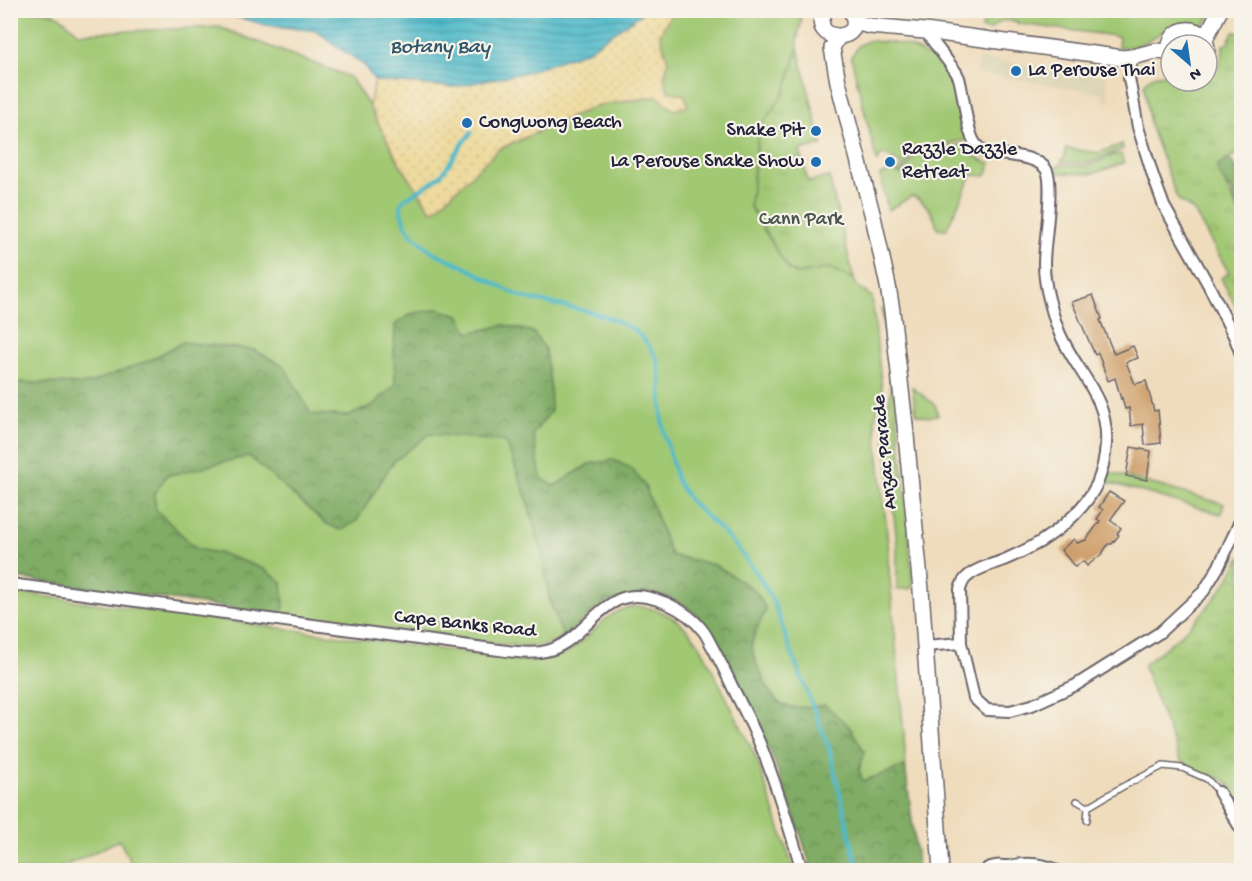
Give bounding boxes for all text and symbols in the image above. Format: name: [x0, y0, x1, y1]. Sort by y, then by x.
north arrow: [1159, 33, 1219, 93]
water label: Botany Bay: [390, 36, 492, 61]
place label: La Perouse Thai: [1028, 60, 1156, 83]
text: N: [1185, 62, 1204, 84]
marker: La Perouse Thai: [1009, 64, 1023, 78]
place label: Congwong Beach: [479, 112, 622, 135]
marker: Congwong Beach: [460, 116, 474, 130]
place label: Snake Pit: [727, 120, 806, 143]
marker: Snake Pit: [809, 124, 823, 138]
place label: Razzle Dazzle Retreat: [902, 139, 1018, 185]
place label: La Perouse Snake Show: [610, 151, 805, 174]
marker: La Perouse Snake Show: [809, 155, 823, 169]
marker: Razzle Dazzle Retreat: [883, 155, 897, 169]
park label: Cann Park: [759, 209, 845, 232]
street label: Anzac Parade: [868, 393, 903, 510]
street label: Cape Banks Road: [393, 606, 539, 644]

